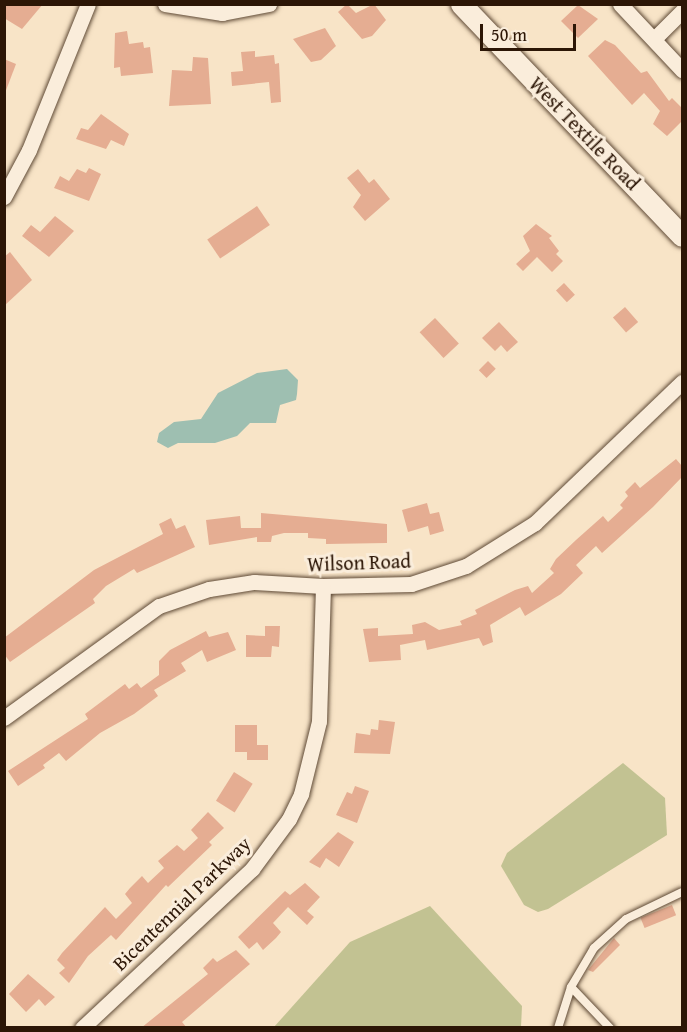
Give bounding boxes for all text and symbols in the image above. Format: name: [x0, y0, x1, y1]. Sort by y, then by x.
scale bar: [483, 12, 579, 50]
text: 50 m: [491, 21, 527, 48]
street label: West Textile Road: [525, 71, 645, 195]
street label: Wilson Road: [307, 548, 411, 576]
street label: Bicentennial Parkway: [107, 831, 255, 975]

